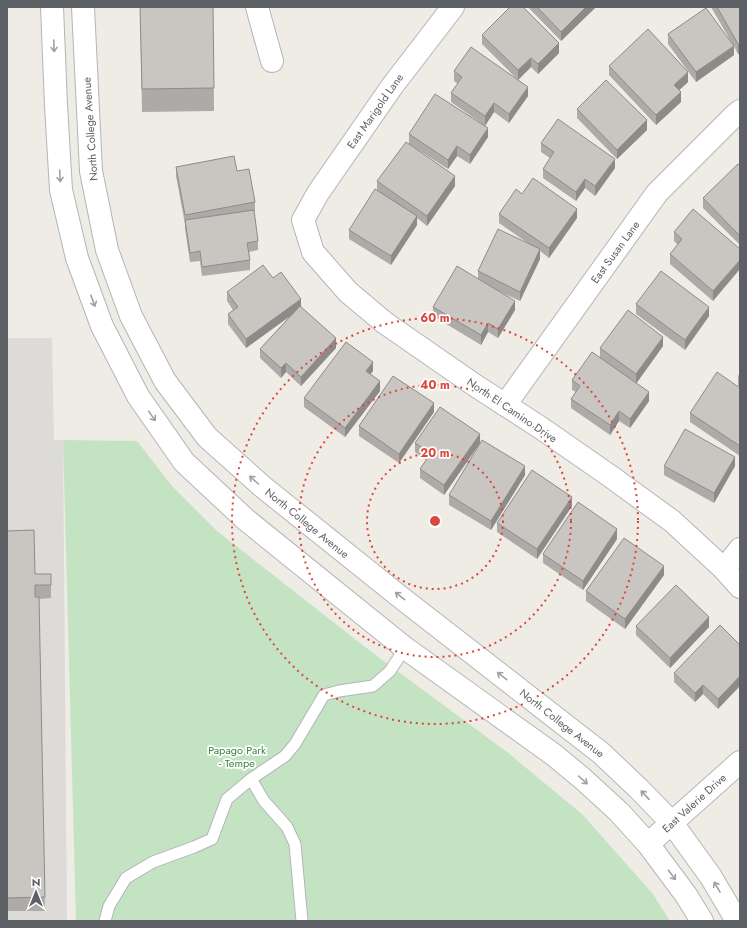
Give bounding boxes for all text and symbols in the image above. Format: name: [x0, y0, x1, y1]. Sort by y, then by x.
one-way arrow: [50, 39, 58, 52]
street label: East Marigold Lane: [343, 70, 407, 152]
street label: North College Avenue: [78, 76, 102, 181]
one-way arrow: [57, 169, 64, 182]
street label: East Susan Lane: [587, 217, 643, 287]
one-way arrow: [89, 295, 97, 307]
text: 60 m: [420, 309, 450, 327]
street label: North El Camino Drive: [464, 374, 561, 446]
text: 40 m: [420, 376, 450, 394]
one-way arrow: [148, 411, 156, 422]
text: 20 m: [420, 444, 450, 462]
one-way arrow: [250, 476, 260, 485]
street label: North College Avenue: [262, 484, 353, 562]
centre of rings: [428, 514, 442, 528]
one-way arrow: [394, 592, 405, 601]
one-way arrow: [497, 672, 508, 680]
street label: North College Avenue: [516, 685, 608, 761]
park label: Papago Park - Tempe: [208, 742, 266, 771]
street label: East Valerie Drive: [658, 770, 730, 836]
one-way arrow: [578, 776, 589, 785]
one-way arrow: [640, 790, 650, 800]
one-way arrow: [667, 870, 676, 881]
north arrow: [16, 872, 56, 912]
text: N: [32, 874, 40, 890]
one-way arrow: [713, 881, 721, 893]

